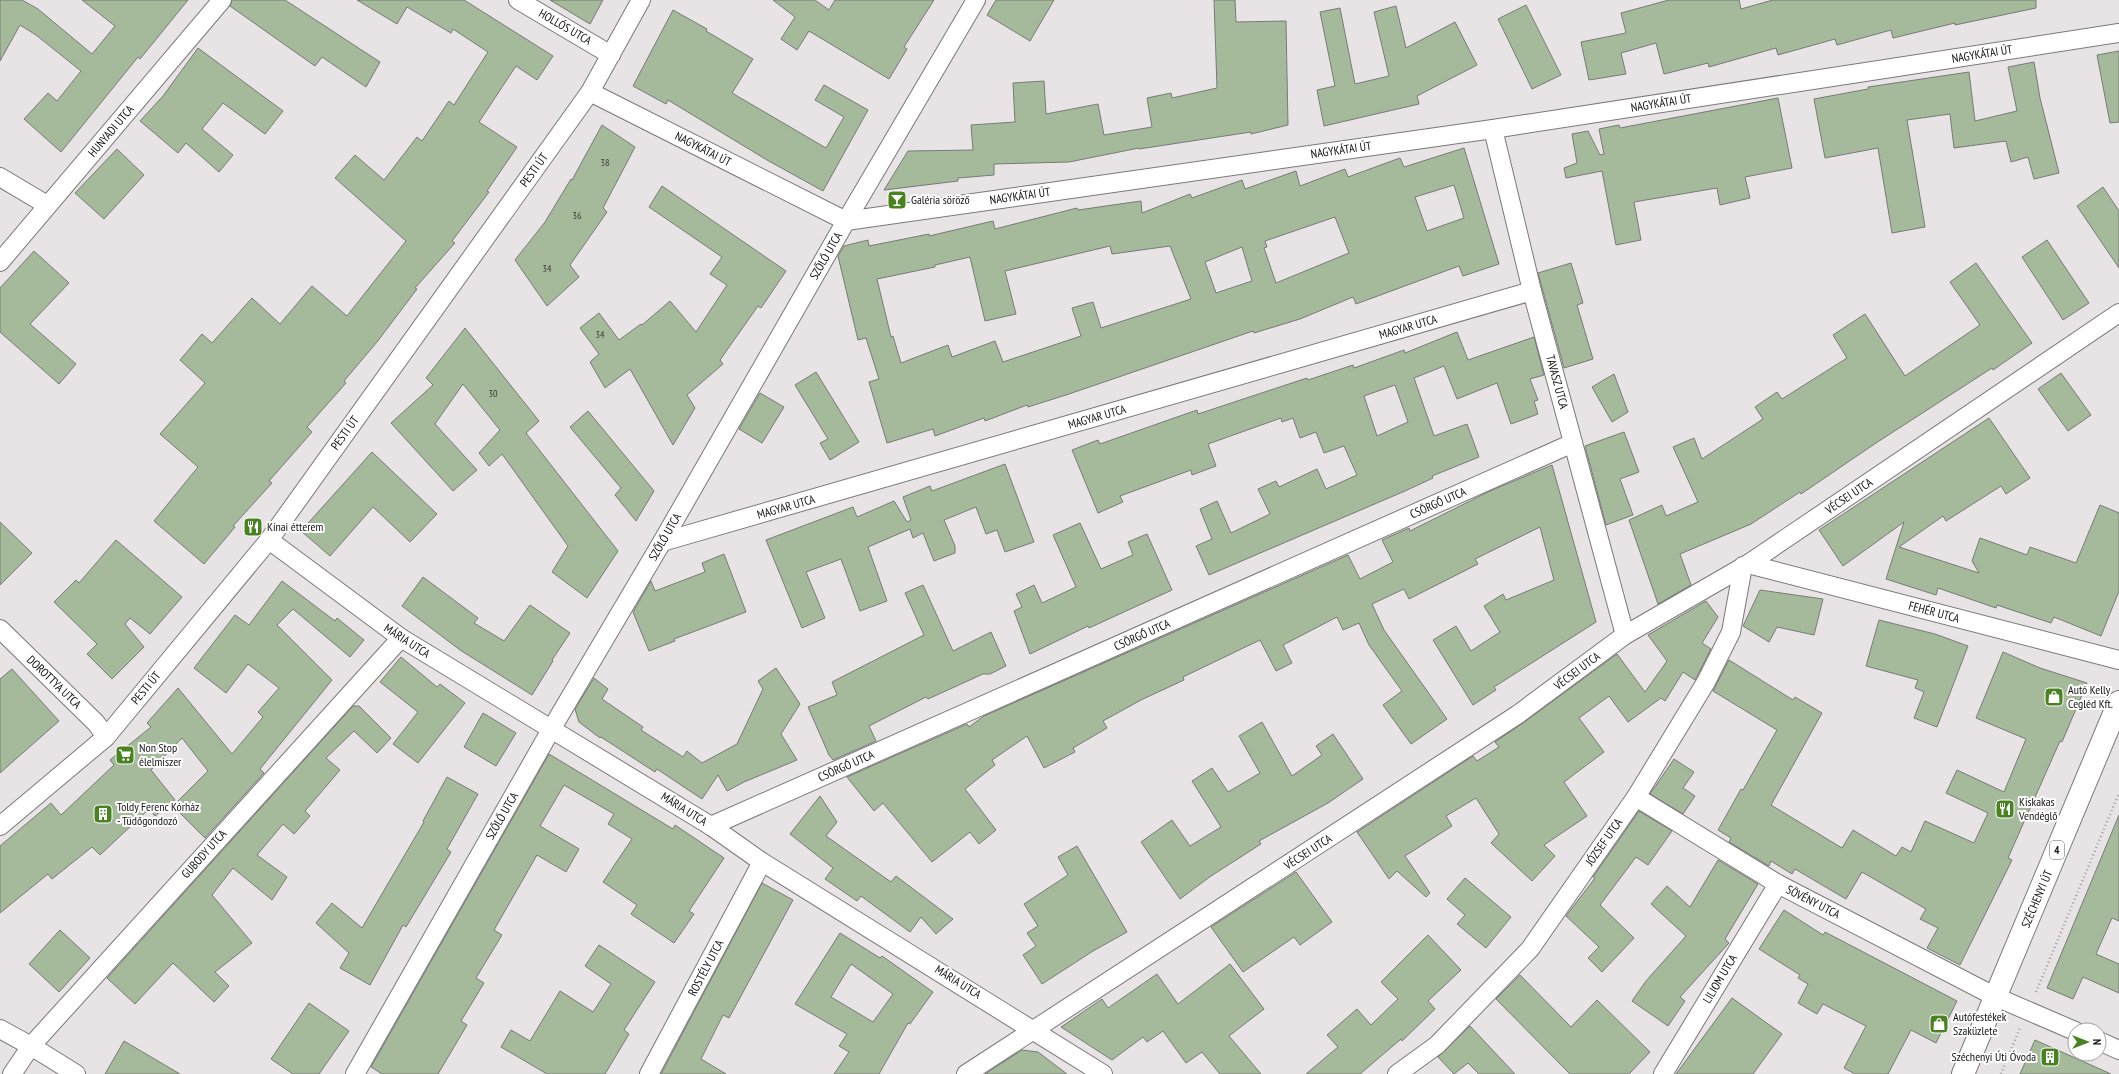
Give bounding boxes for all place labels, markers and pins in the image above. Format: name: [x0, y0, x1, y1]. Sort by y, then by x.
bar icon: Galéria söröző: [886, 189, 908, 211]
place label: Galéria söröző: [911, 192, 970, 207]
restaurant icon: Kínai étterem: [242, 516, 264, 538]
place label: Kínai étterem: [267, 519, 323, 534]
place label: Autó Kelly Cegléd Kft.: [2068, 682, 2113, 711]
shop icon: Autó Kelly Cegléd Kft.: [2043, 686, 2065, 708]
place label: Non Stop élelmiszer: [139, 740, 182, 769]
supermarket icon: Non Stop élelmiszer: [114, 744, 136, 766]
place label: Kiskakas Vendéglő: [2018, 794, 2057, 823]
restaurant icon: Kiskakas Vendéglő: [1994, 798, 2016, 820]
place label: Toldy Ferenc Kórház - Tüdőgondozó: [117, 799, 199, 828]
building icon: Toldy Ferenc Kórház - Tüdőgondozó: [92, 803, 114, 825]
place label: Autófestékek Szaküzlete: [1953, 1009, 2007, 1038]
shop icon: Autófestékek Szaküzlete: [1928, 1013, 1950, 1035]
building icon: Széchenyi Úti Óvoda: [2039, 1046, 2061, 1068]
place label: Széchenyi Úti Óvoda: [1951, 1049, 2036, 1064]

